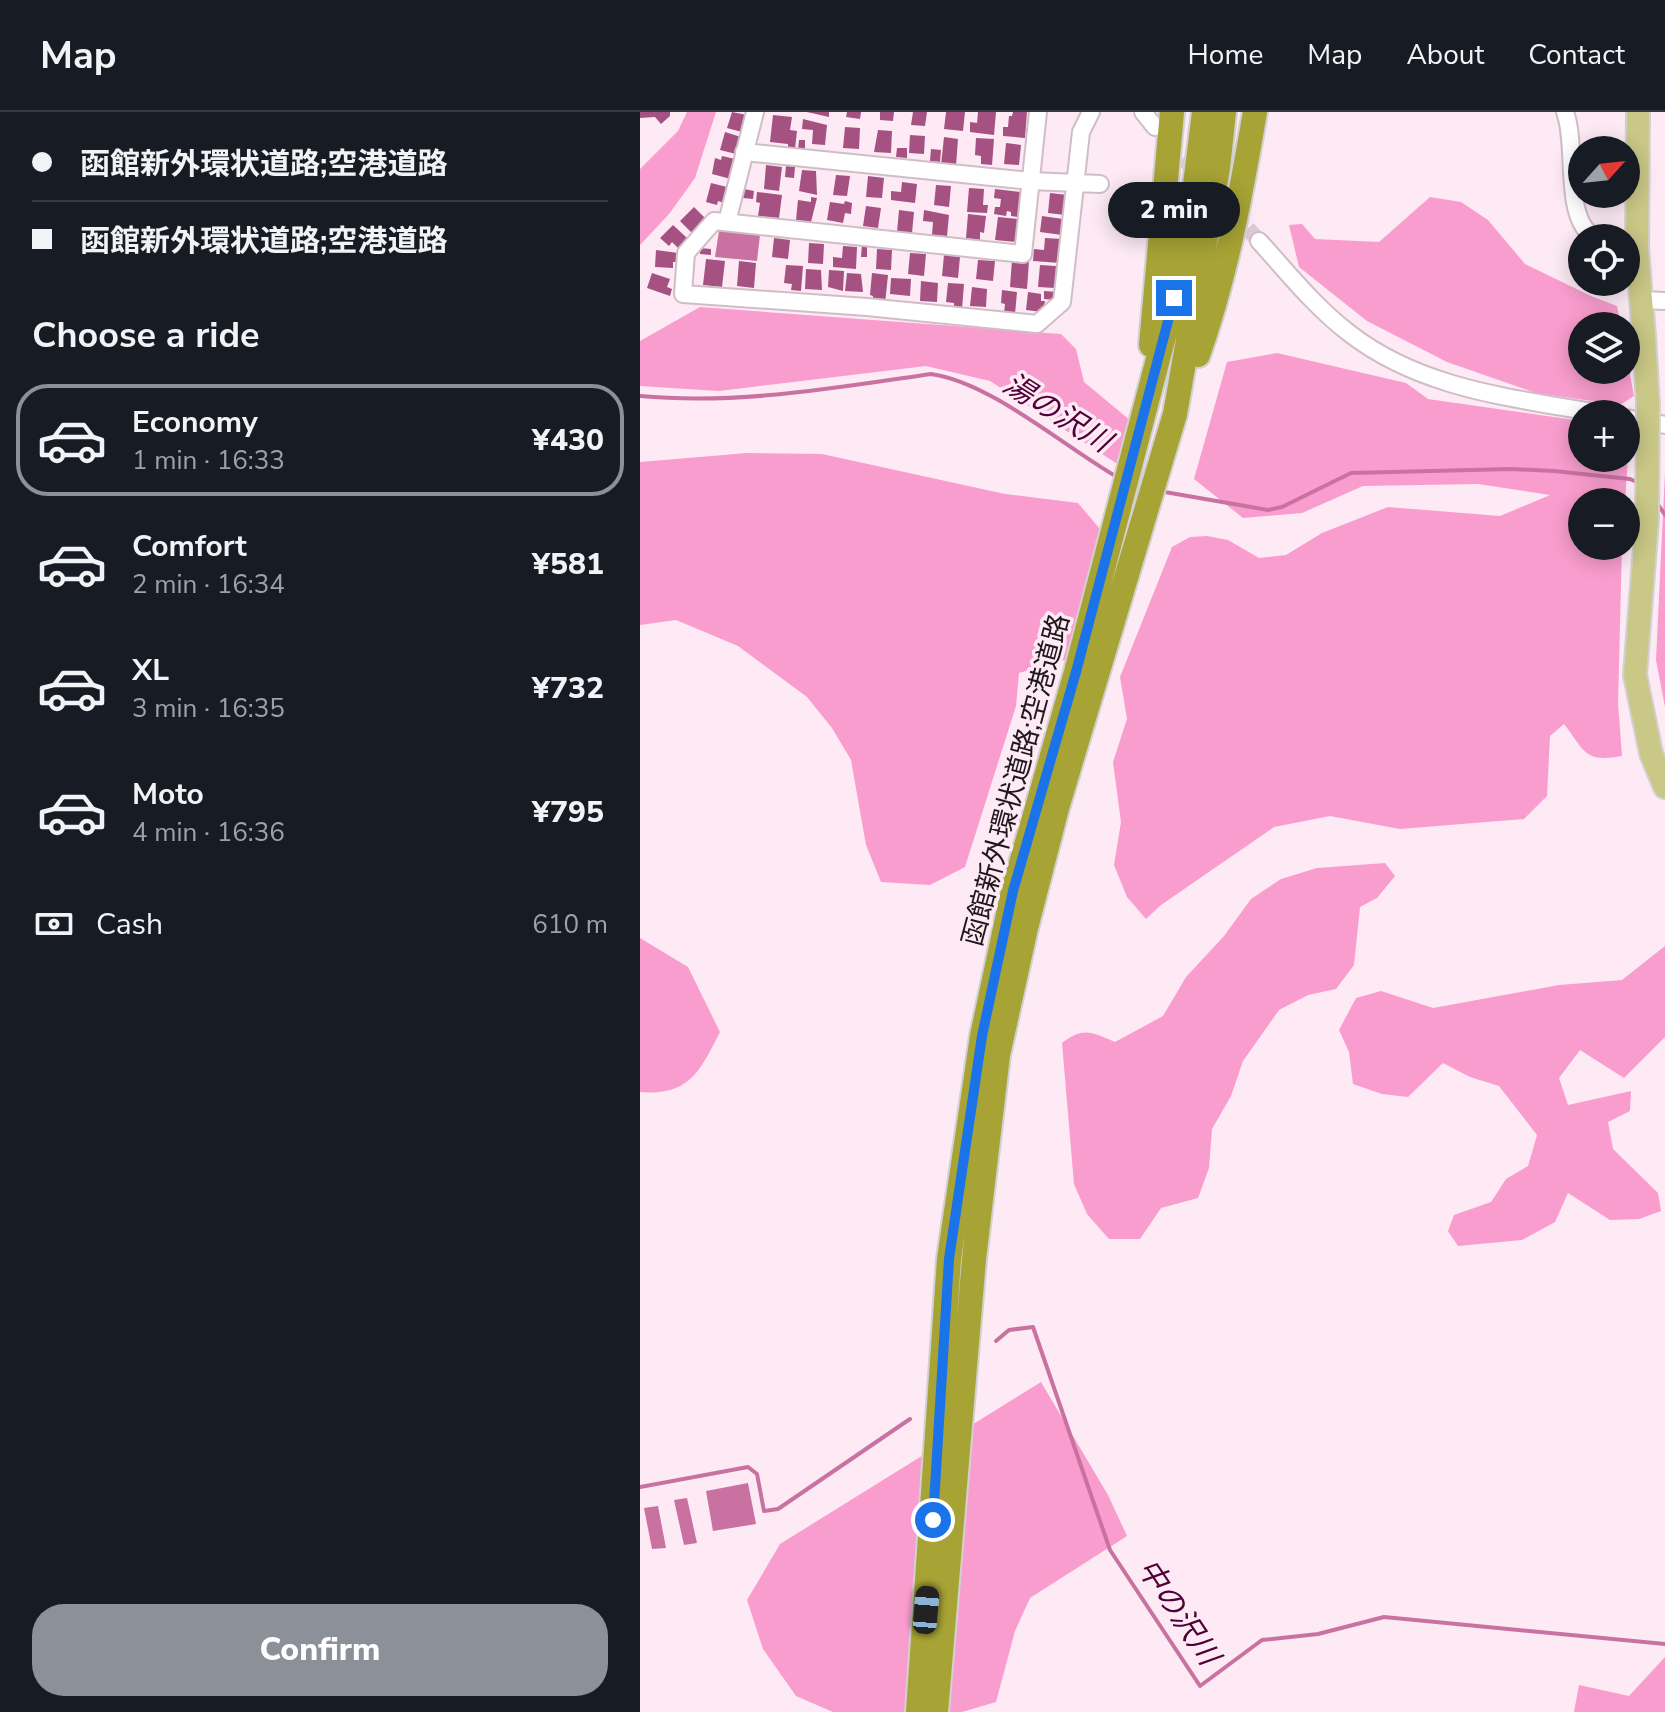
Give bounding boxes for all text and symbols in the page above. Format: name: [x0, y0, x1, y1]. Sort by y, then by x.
text: Map: [40, 30, 117, 81]
text: Home: [1188, 36, 1263, 74]
text: Map: [1307, 36, 1362, 74]
text: About: [1406, 36, 1484, 74]
text: Contact: [1528, 36, 1625, 74]
north arrow: [1568, 136, 1640, 208]
map controls: [1568, 136, 1640, 560]
text: 函館新外環状道路;空港道路: [80, 144, 447, 185]
callout: 2 min: [1108, 182, 1240, 238]
text: 2 min: [1140, 192, 1208, 227]
text: 函館新外環状道路;空港道路: [80, 221, 447, 262]
button: locate: [1568, 224, 1640, 296]
route end: [1156, 280, 1192, 316]
text: Choose a ride: [32, 311, 260, 360]
button: layers: [1568, 312, 1640, 384]
water label: 湯の沢川: [995, 364, 1121, 464]
button: +: [1568, 400, 1640, 472]
text: Economy: [132, 402, 258, 443]
icon: car: [36, 404, 108, 476]
text: ¥430: [532, 420, 604, 461]
text: 1 min · 16:33: [132, 443, 285, 478]
button: −: [1568, 488, 1640, 560]
text: Comfort: [132, 526, 247, 567]
icon: car: [36, 528, 108, 600]
text: ¥581: [532, 544, 604, 585]
text: 2 min · 16:34: [132, 567, 285, 602]
street label: 函館新外環状道路;空港道路: [953, 610, 1079, 950]
text: XL: [132, 650, 169, 691]
icon: car: [36, 652, 108, 724]
text: ¥732: [532, 668, 604, 709]
text: 3 min · 16:35: [132, 691, 285, 726]
text: Moto: [132, 774, 204, 815]
icon: car: [36, 776, 108, 848]
text: ¥795: [532, 792, 604, 833]
text: 4 min · 16:36: [132, 815, 285, 850]
icon: cash: [32, 902, 76, 946]
text: Cash: [96, 904, 163, 945]
text: 610 m: [532, 907, 608, 942]
route start: [915, 1502, 951, 1538]
water label: 中の沢川: [1127, 1551, 1230, 1676]
car: [912, 1585, 940, 1635]
button: Confirm: [32, 1604, 608, 1696]

